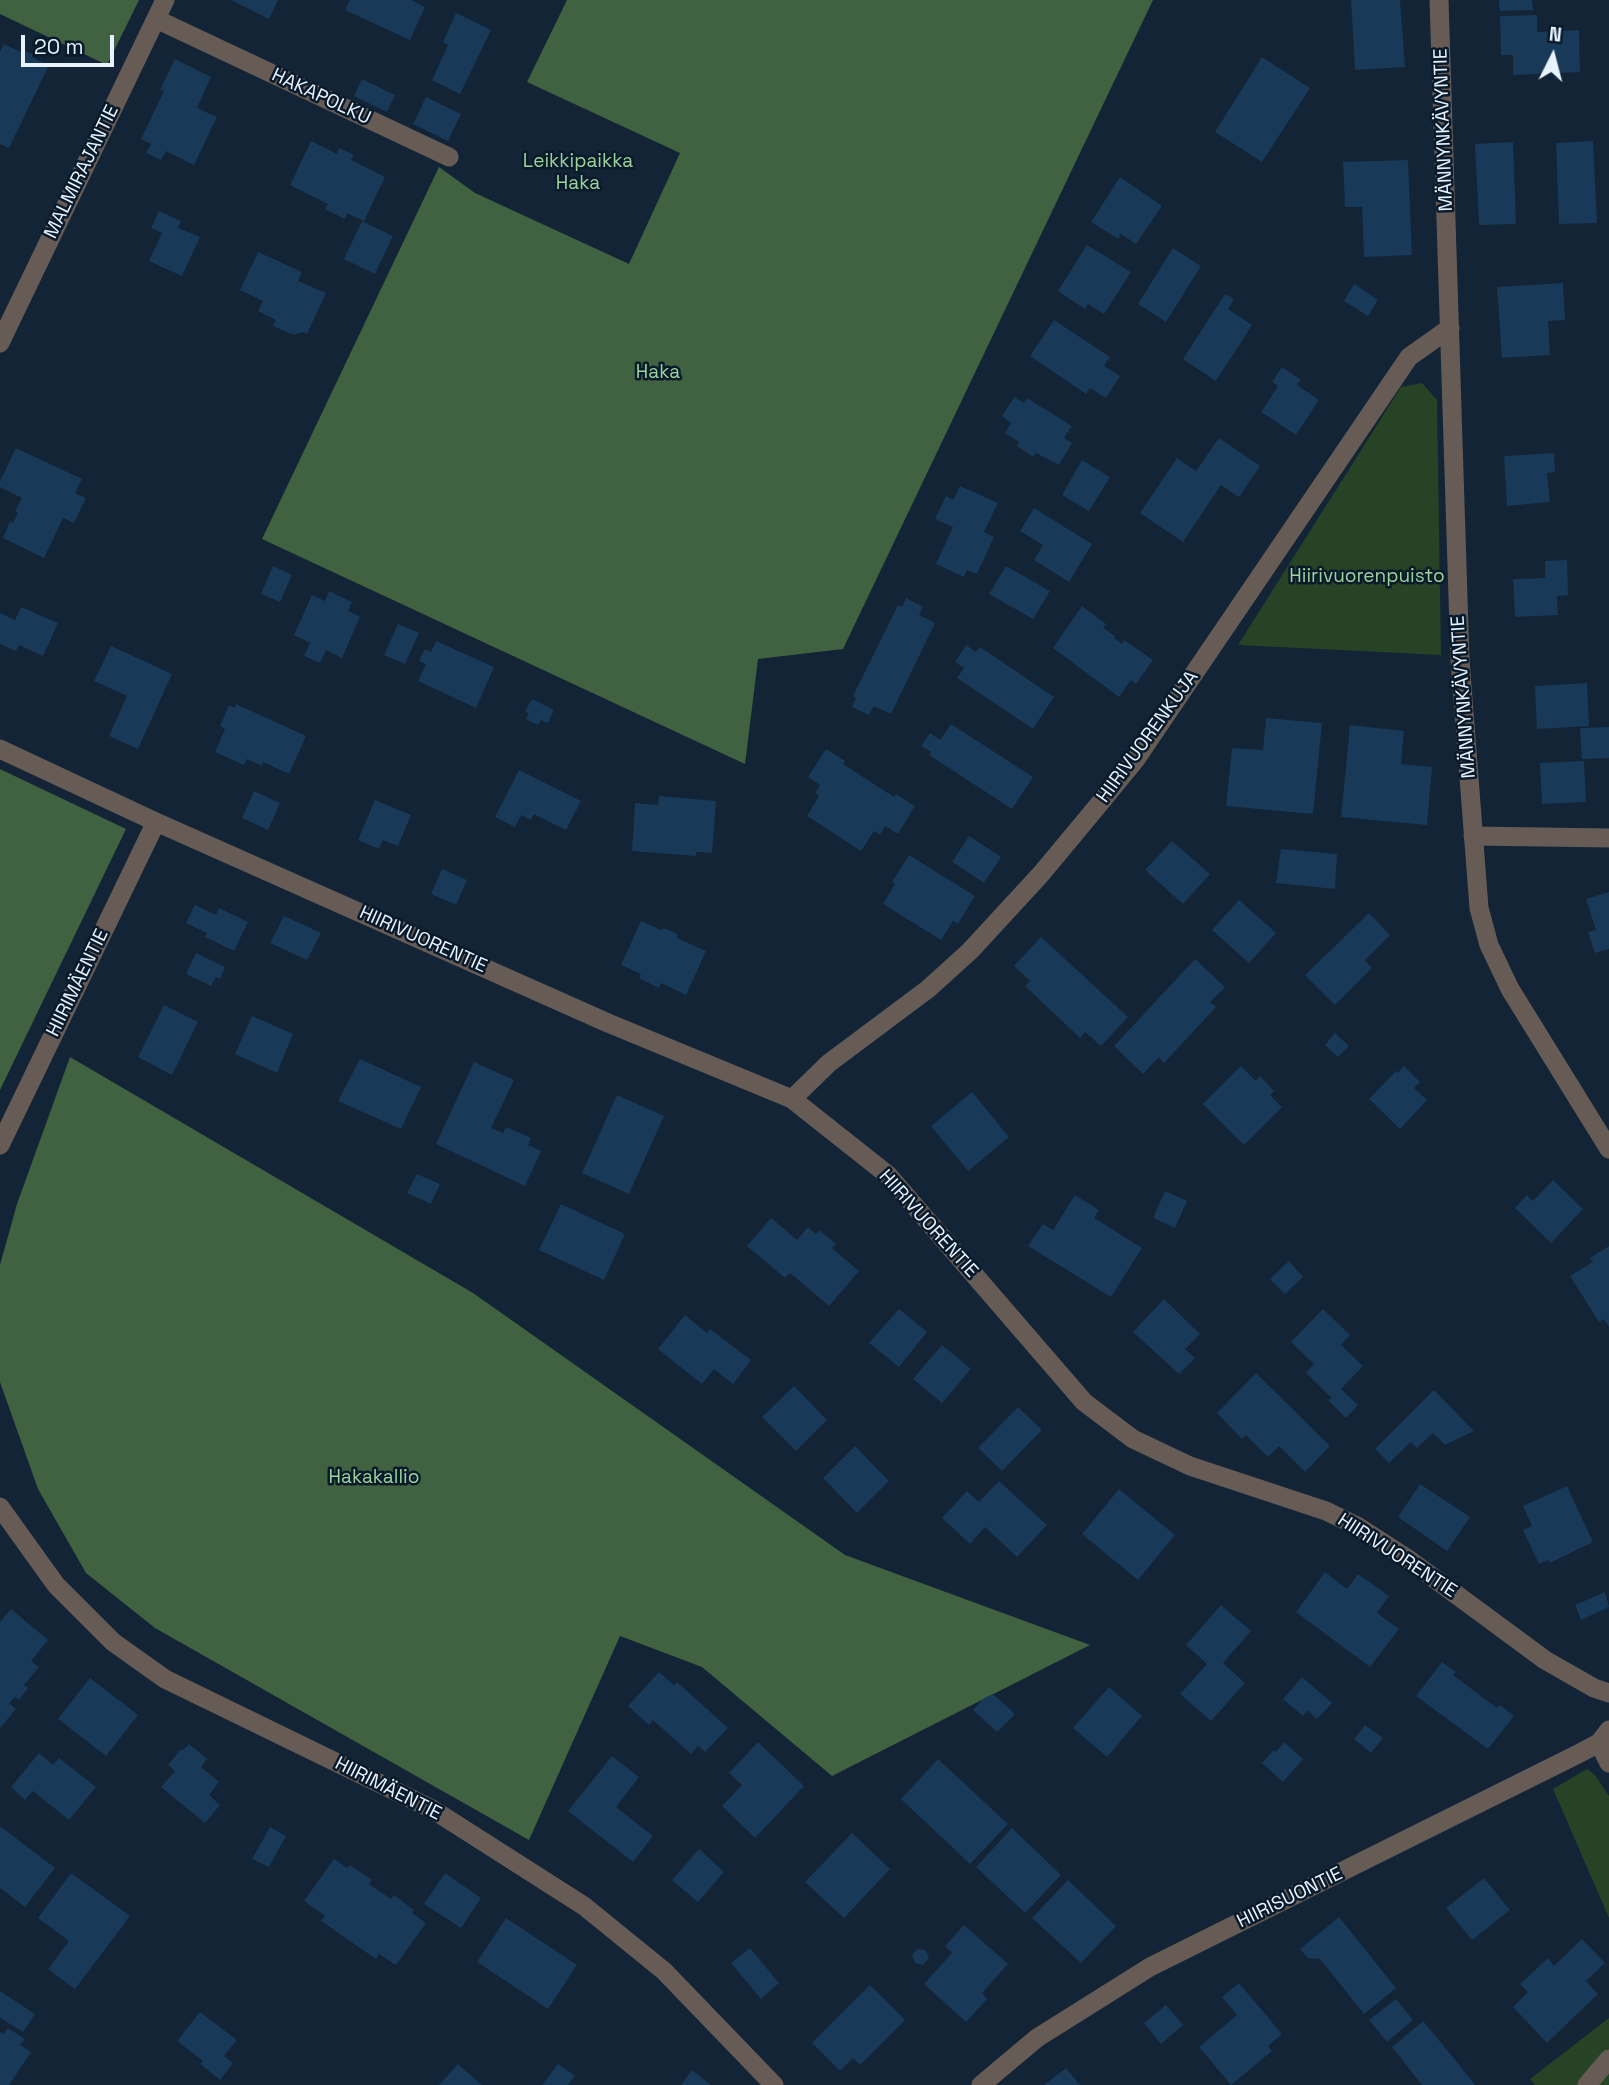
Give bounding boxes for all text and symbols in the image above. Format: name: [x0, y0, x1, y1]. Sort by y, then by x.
scale bar: [24, 21, 117, 65]
north arrow: [1518, 21, 1588, 91]
text: N: [1548, 22, 1563, 48]
text: 20 m: [34, 33, 84, 60]
street label: MÄNNYNKÄVYNTIE: [1430, 48, 1458, 212]
street label: HAKAPOLKU: [268, 64, 374, 130]
street label: MALMIRAJANTIE: [40, 102, 124, 242]
park label: Leikkipaikka Haka: [523, 151, 633, 195]
park label: Haka: [636, 362, 680, 384]
park label: Hiirivuorenpuisto: [1289, 566, 1445, 588]
street label: MÄNNYNKÄVYNTIE: [1447, 615, 1481, 779]
street label: HIIRIVUORENKUJA: [1092, 667, 1204, 807]
street label: HIIRIVUORENTIE: [356, 902, 490, 978]
street label: HIIRIMÄENTIE: [42, 926, 114, 1040]
street label: HIIRIVUORENTIE: [874, 1165, 982, 1283]
park label: Hakakallio: [329, 1467, 419, 1489]
street label: HIIRIVUORENTIE: [1333, 1509, 1461, 1603]
street label: HIIRIMÄENTIE: [331, 1752, 445, 1826]
street label: HIIRISUONTIE: [1234, 1863, 1346, 1933]

